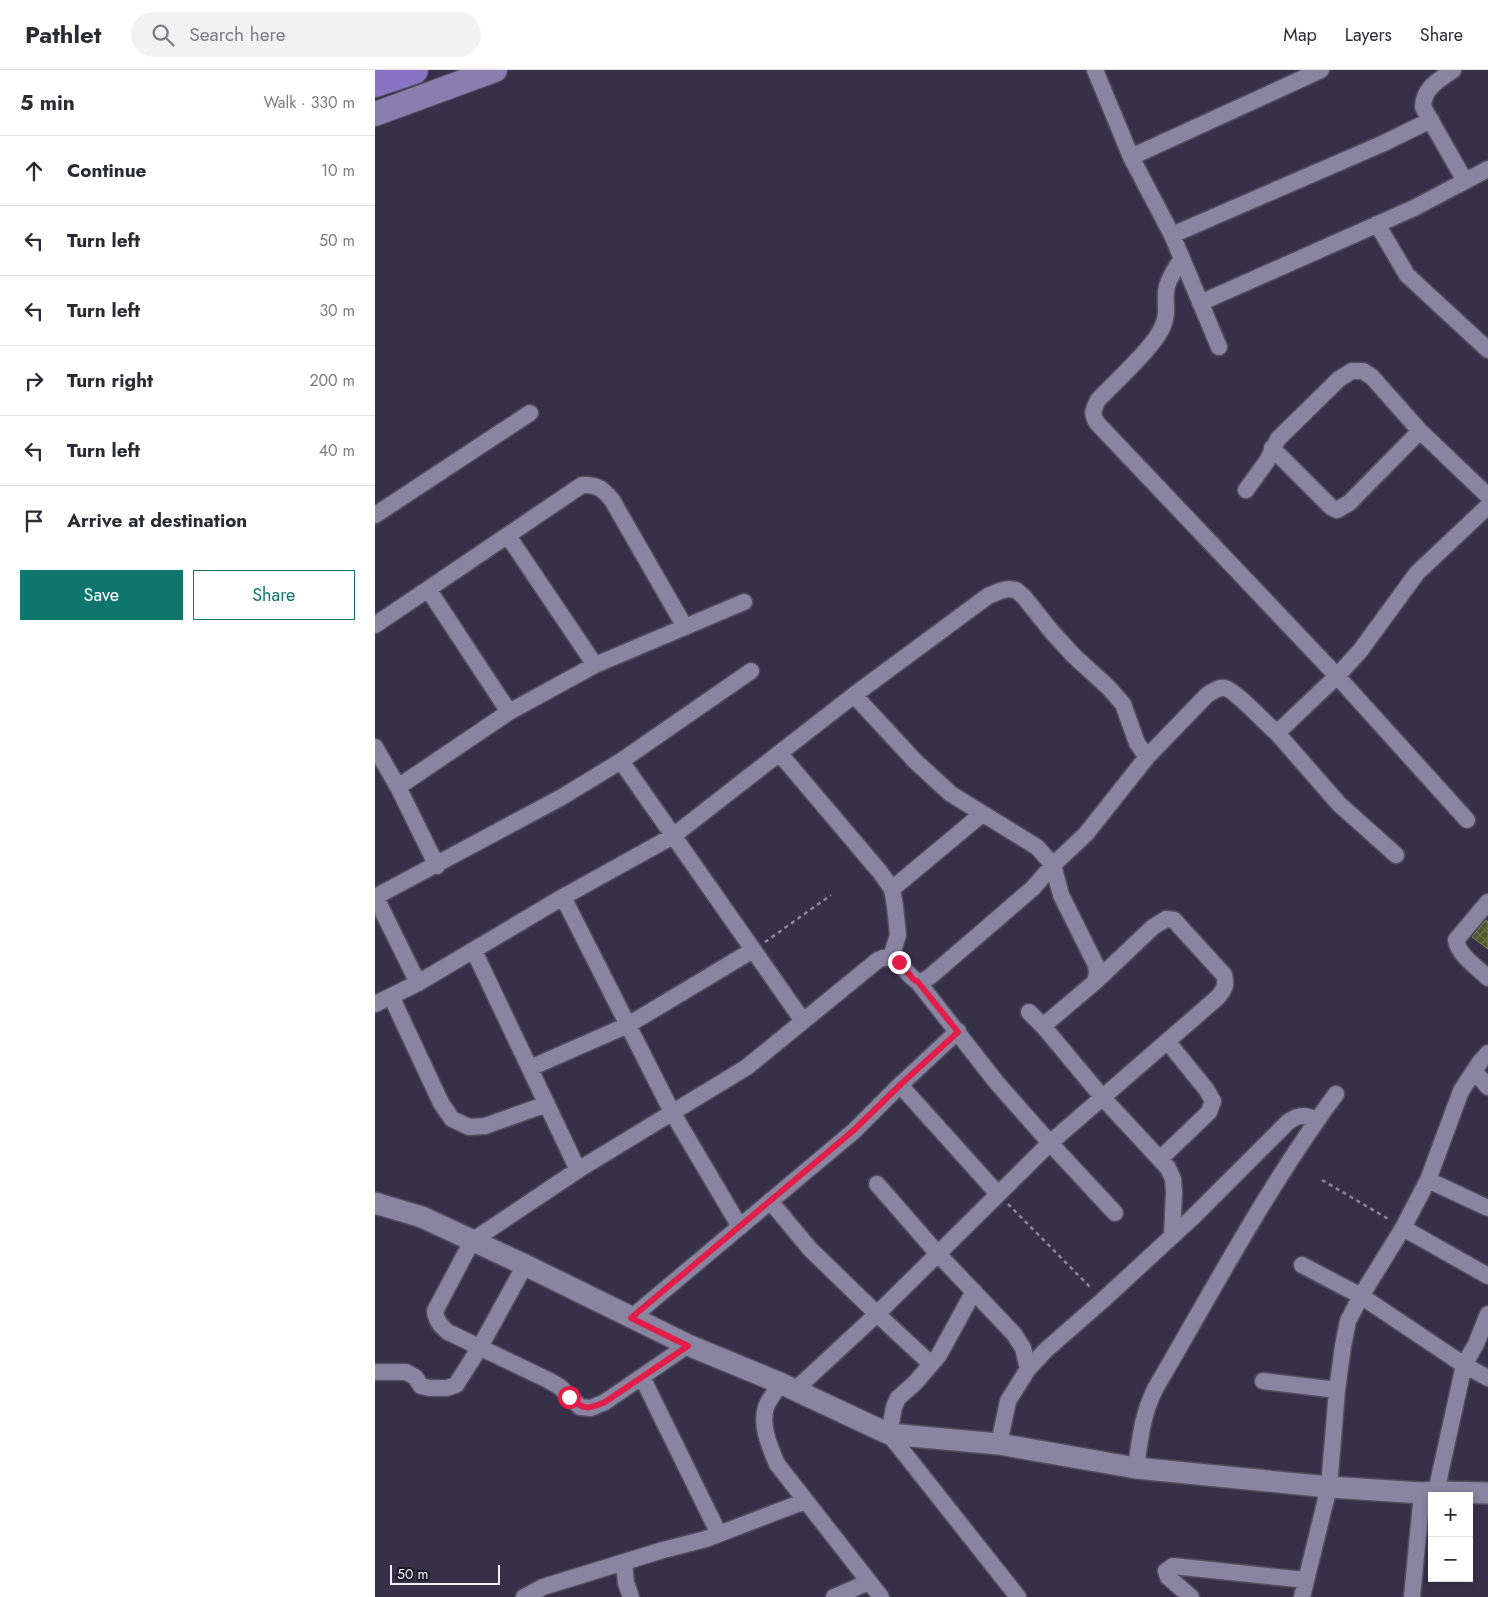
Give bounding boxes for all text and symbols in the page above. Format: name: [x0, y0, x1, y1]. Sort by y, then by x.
search box: [131, 12, 481, 57]
text: Pathlet: [25, 17, 101, 52]
icon: search: [149, 21, 177, 49]
text: Search here: [189, 21, 285, 48]
text: Map: [1283, 22, 1317, 48]
text: Layers: [1345, 22, 1392, 48]
text: Share: [1420, 22, 1463, 48]
text: 5 min: [20, 88, 75, 118]
text: Walk · 330 m: [264, 91, 355, 114]
icon: ahead: [20, 157, 48, 185]
text: Continue: [67, 157, 146, 184]
text: 10 m: [321, 159, 355, 182]
icon: left: [20, 227, 48, 255]
text: Turn left: [67, 227, 140, 254]
text: 50 m: [319, 229, 355, 252]
icon: left: [20, 297, 48, 325]
text: Turn left: [67, 297, 140, 324]
text: 30 m: [319, 299, 355, 322]
icon: right: [20, 367, 48, 395]
text: Turn right: [67, 367, 153, 394]
text: 200 m: [309, 369, 355, 392]
icon: left: [20, 437, 48, 465]
text: Turn left: [67, 437, 140, 464]
text: 40 m: [319, 439, 355, 462]
icon: arrive: [20, 507, 48, 535]
text: Arrive at destination: [67, 507, 247, 534]
button: Save: [20, 570, 183, 620]
button: Share: [193, 570, 355, 620]
route end: [888, 951, 911, 974]
route start: [558, 1386, 581, 1409]
map controls: [1428, 1492, 1473, 1582]
button: +: [1428, 1492, 1473, 1537]
button: −: [1428, 1537, 1473, 1582]
scale bar: [390, 1562, 500, 1585]
text: 50 m: [397, 1564, 428, 1584]

